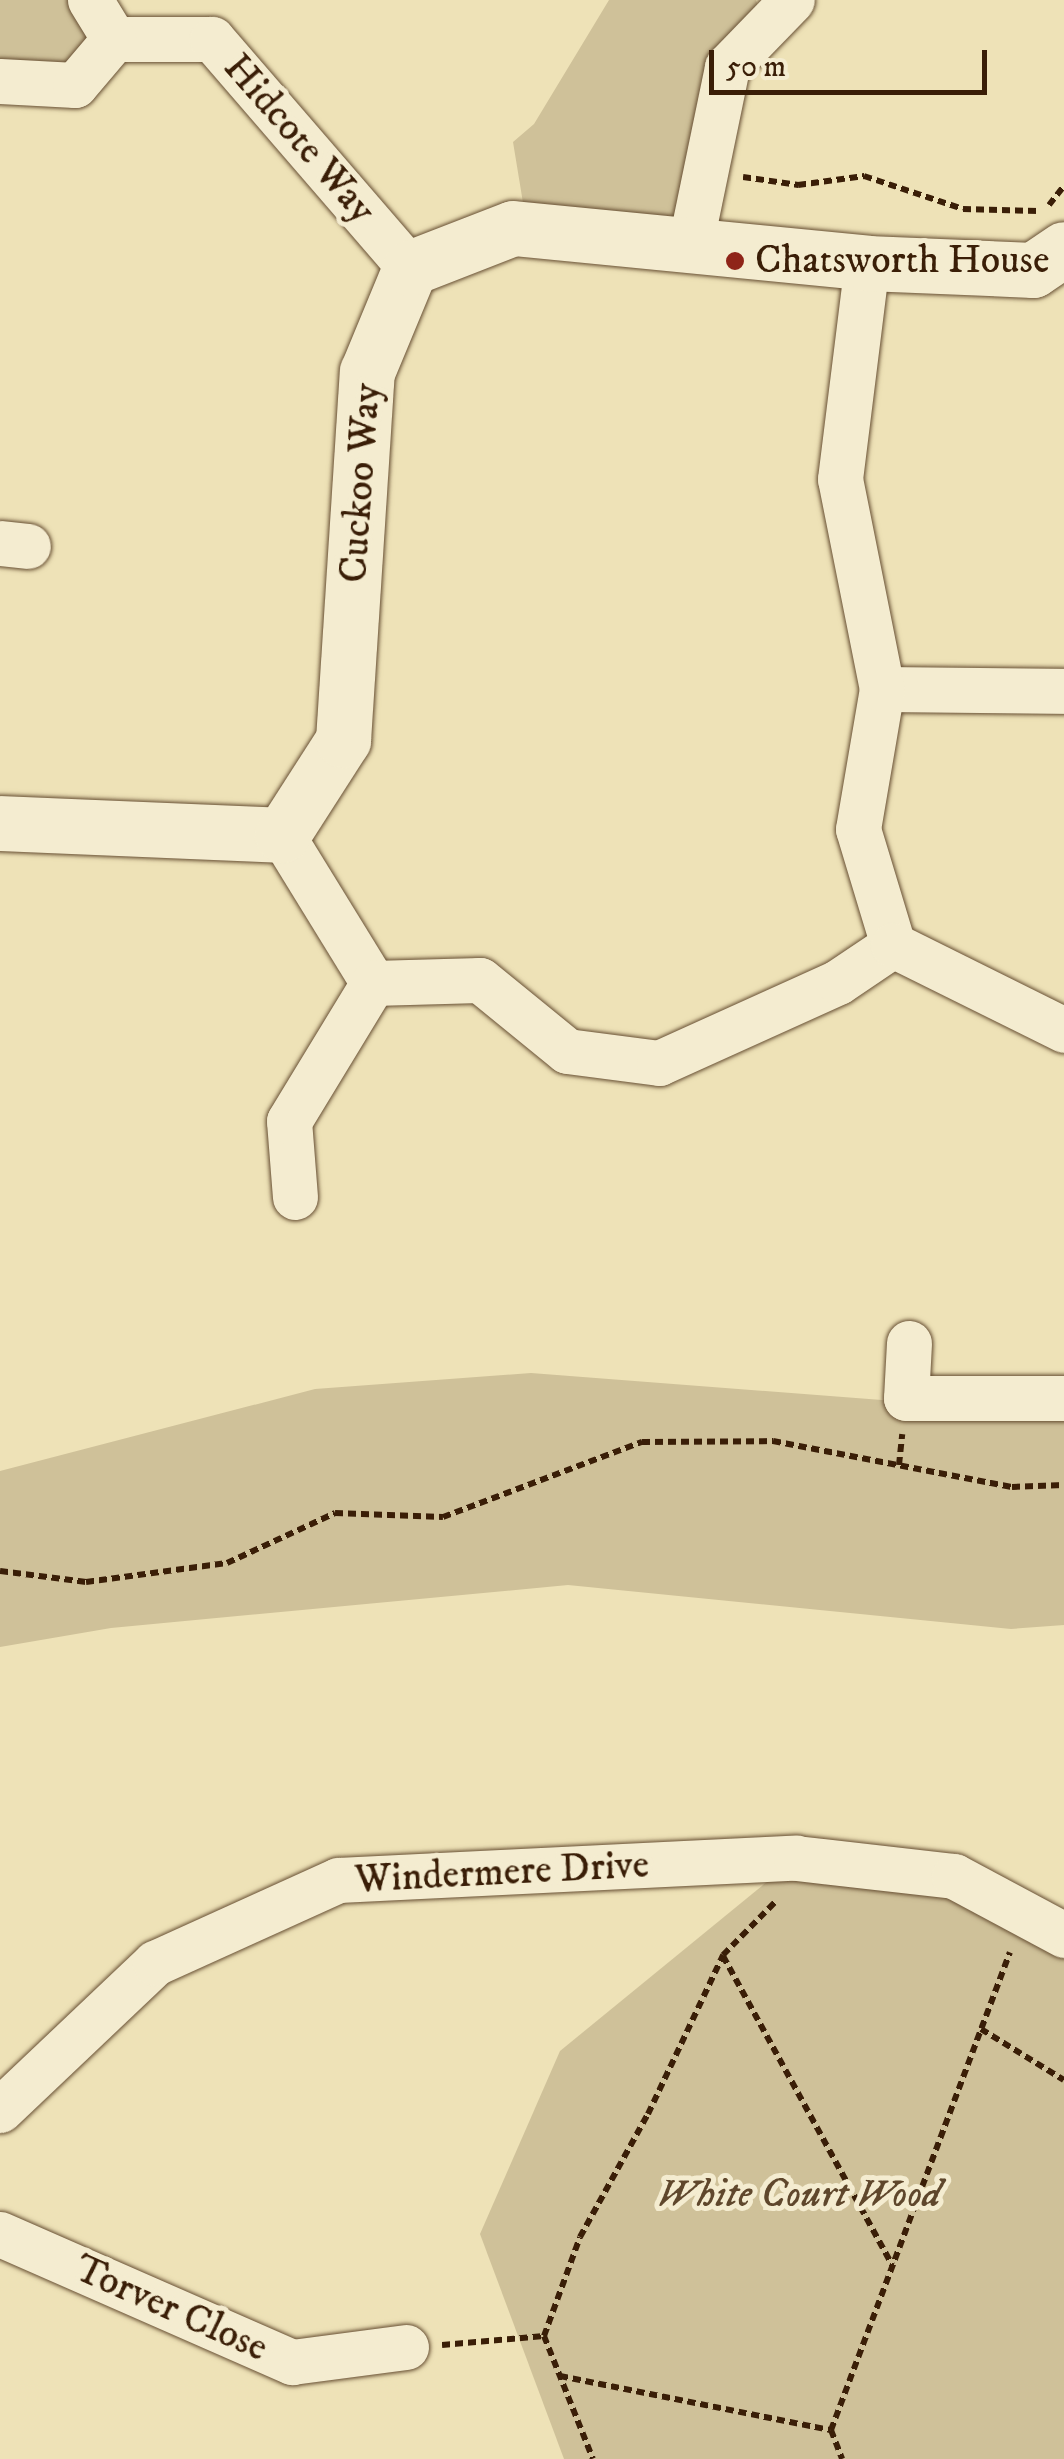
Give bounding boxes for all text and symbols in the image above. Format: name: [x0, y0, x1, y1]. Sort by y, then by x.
scale bar: [714, 30, 992, 92]
street label: Hidcote Way: [212, 45, 386, 233]
text: 50 m: [726, 49, 786, 86]
place label: Chatsworth House: [755, 237, 1049, 285]
marker: Chatsworth House: [724, 250, 746, 272]
street label: Cuckoo Way: [330, 382, 392, 584]
street label: Windermere Drive: [354, 1841, 650, 1905]
park label: White Court Wood: [657, 2171, 941, 2219]
street label: Torver Close: [67, 2245, 275, 2373]

